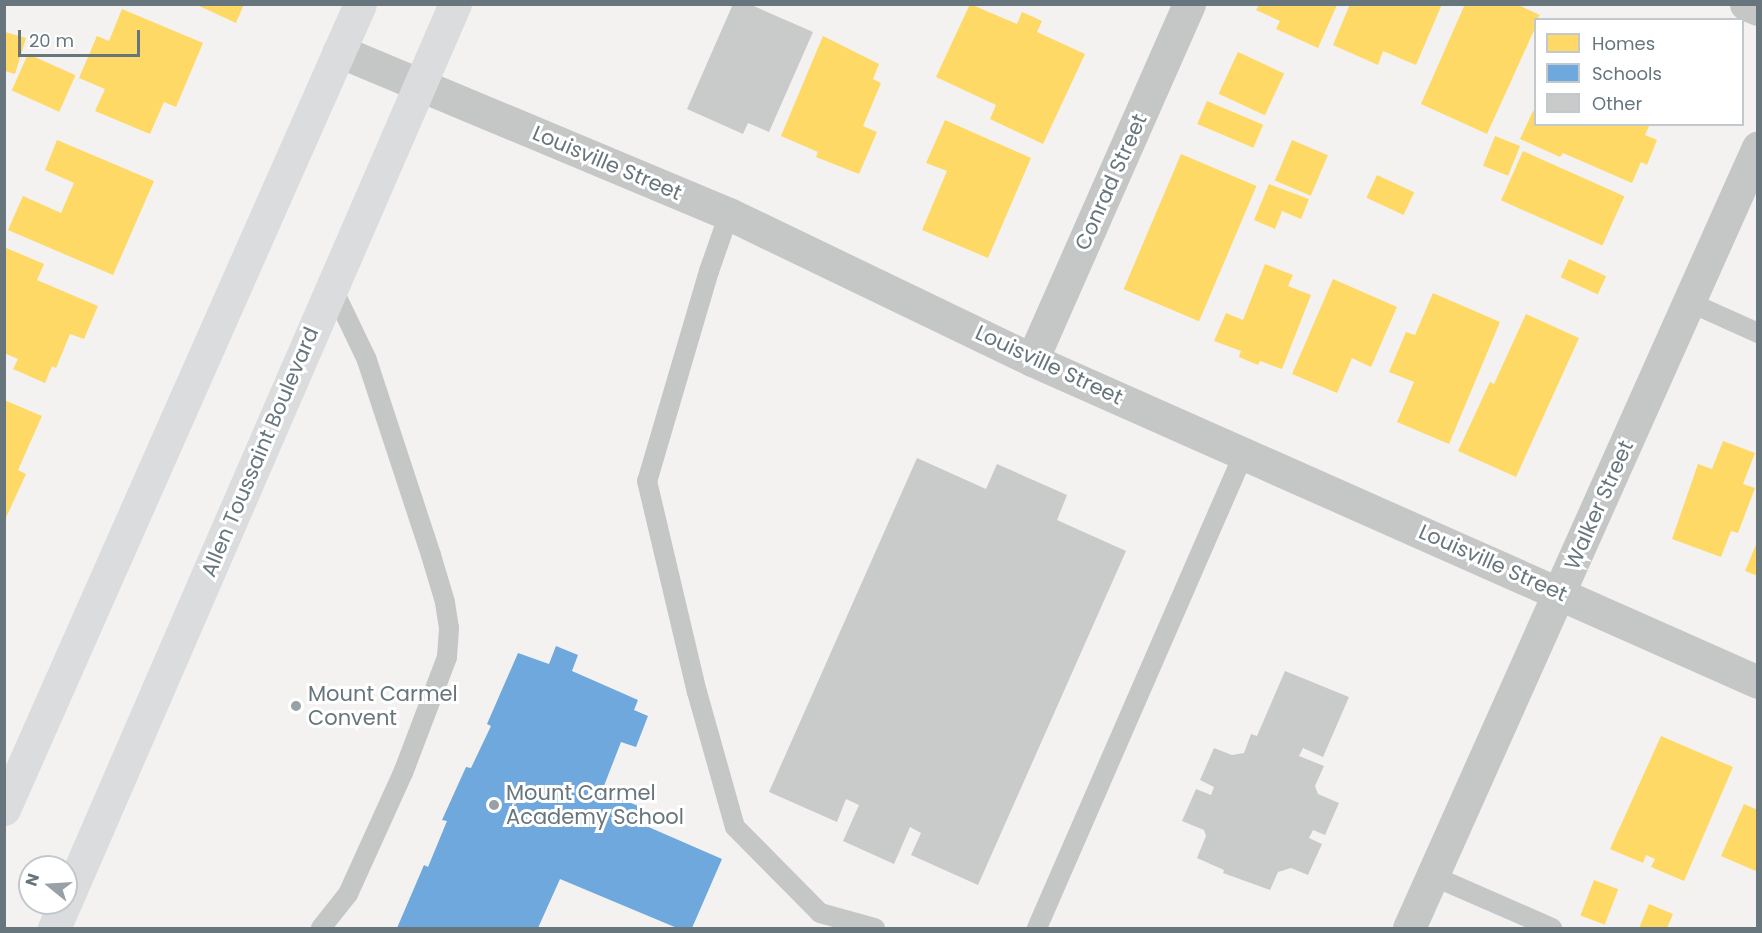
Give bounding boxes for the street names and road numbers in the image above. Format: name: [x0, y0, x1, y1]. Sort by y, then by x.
street label: Conrad Street: [1070, 110, 1152, 254]
street label: Louisville Street: [529, 120, 685, 206]
street label: Louisville Street: [971, 320, 1127, 410]
street label: Allen Toussaint Boulevard: [196, 323, 324, 581]
street label: Walker Street: [1559, 437, 1639, 573]
street label: Louisville Street: [1415, 519, 1571, 607]

